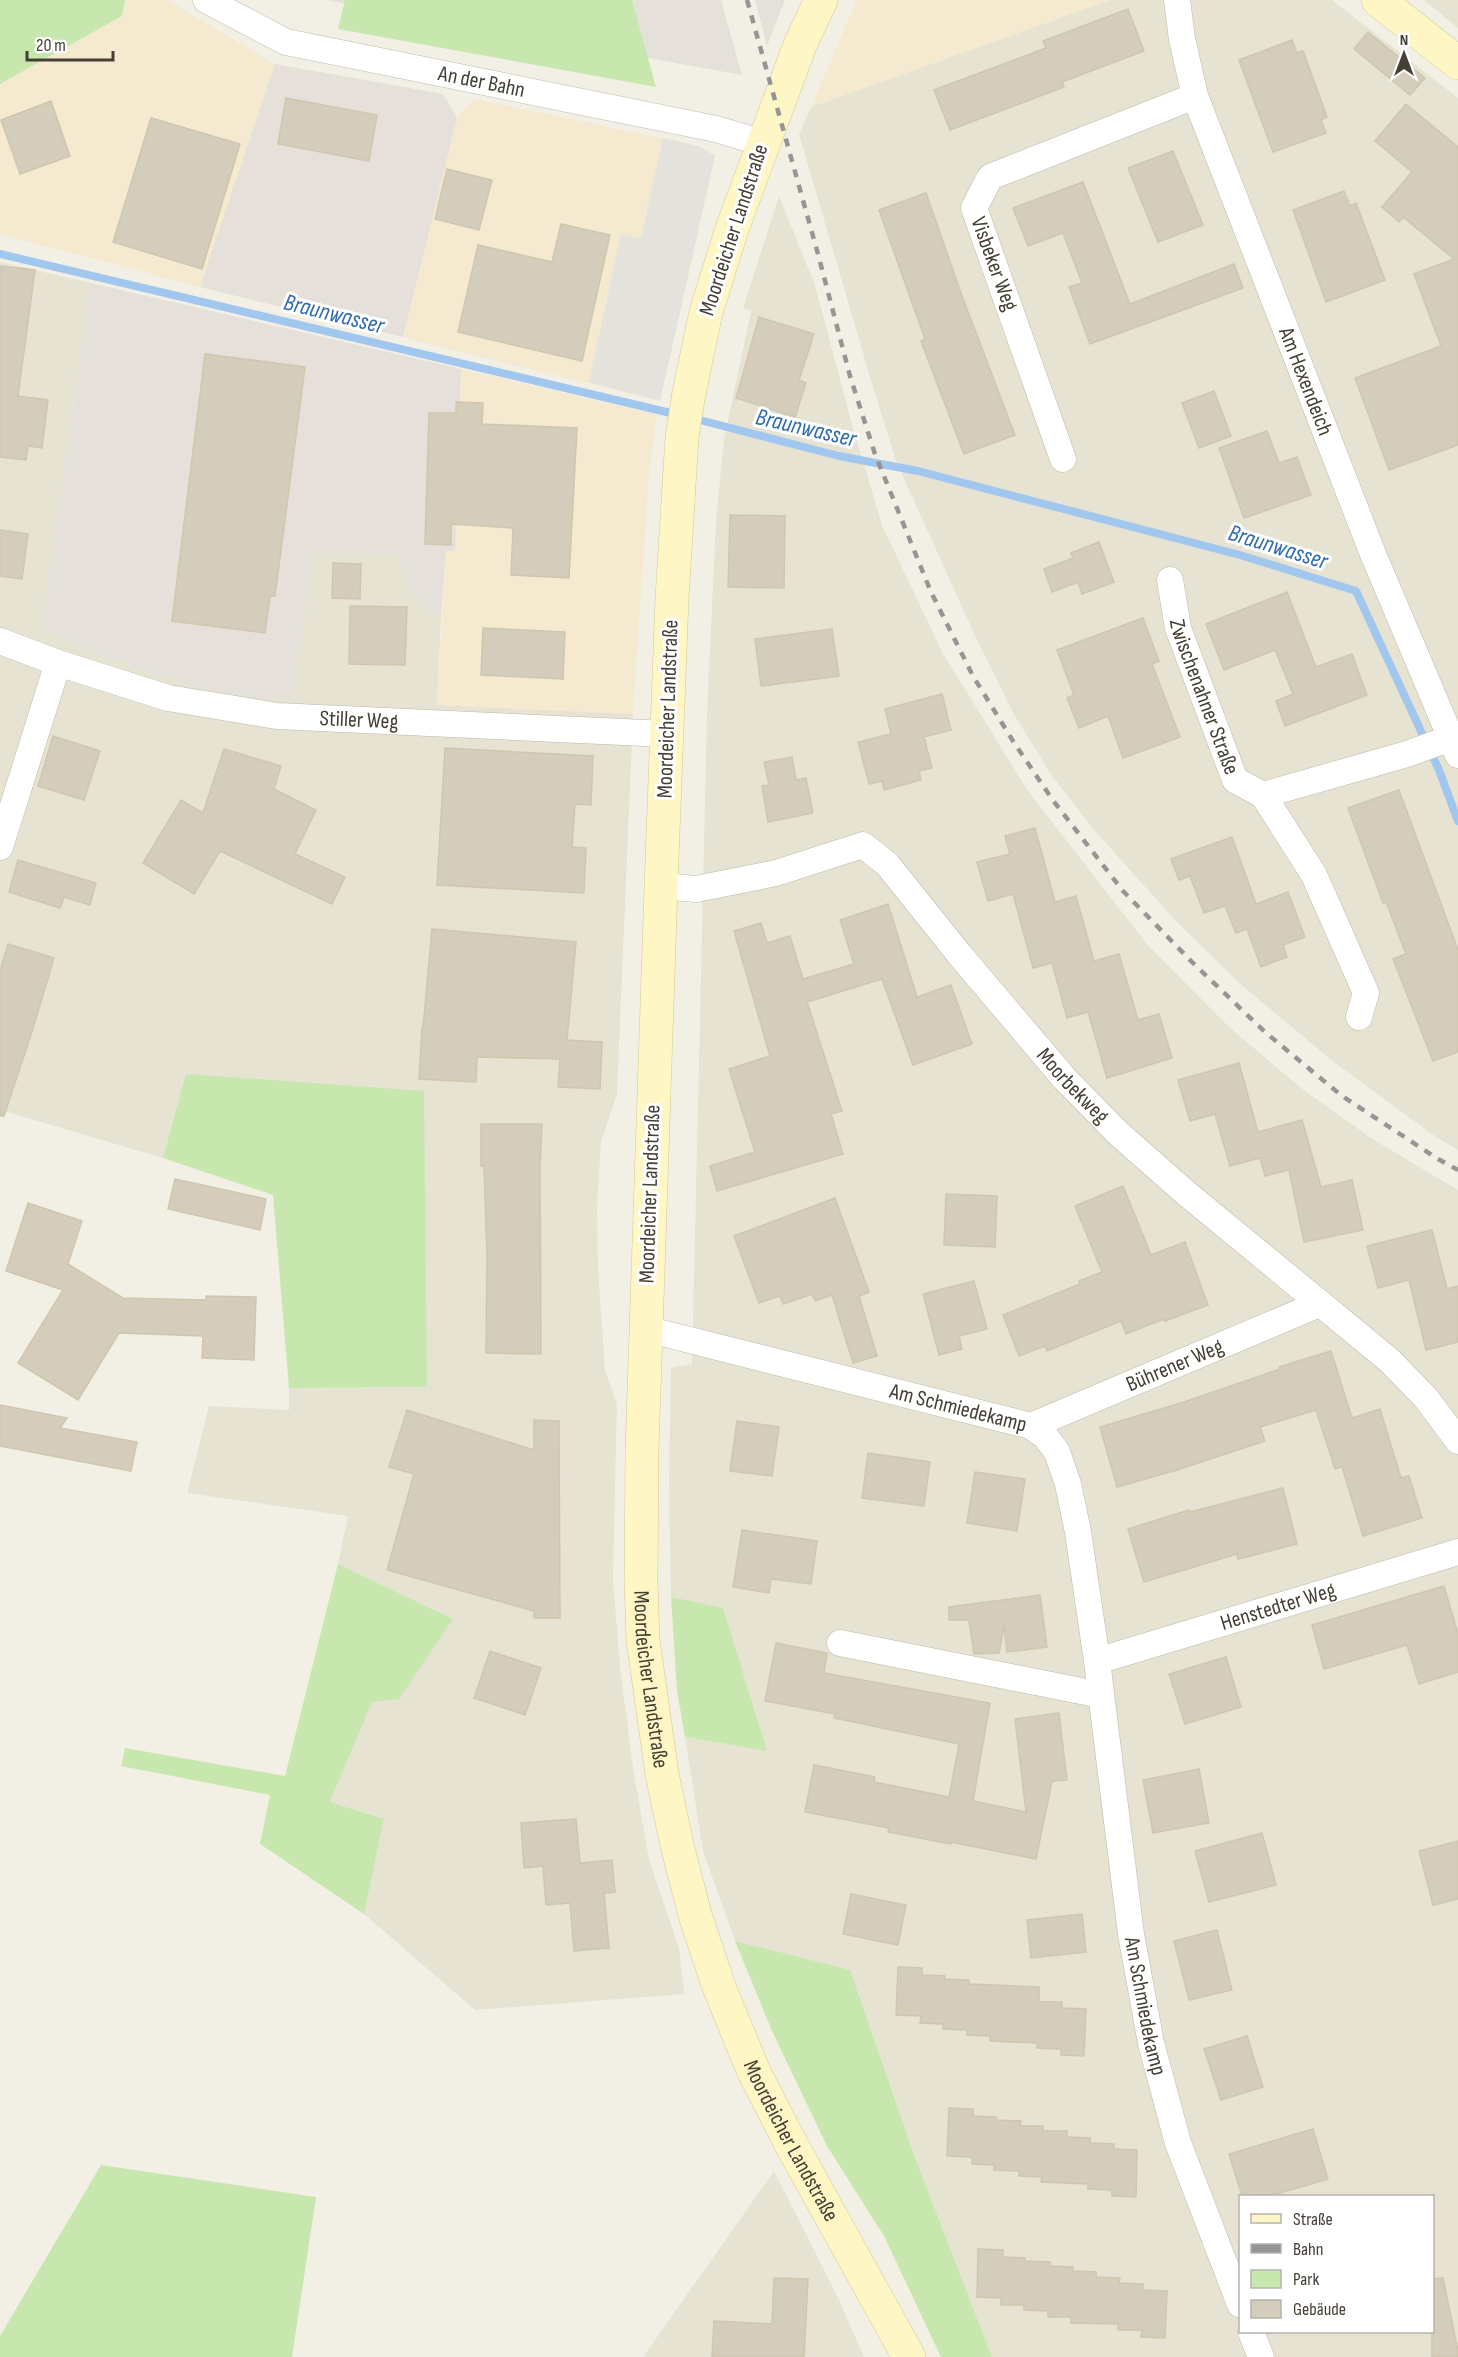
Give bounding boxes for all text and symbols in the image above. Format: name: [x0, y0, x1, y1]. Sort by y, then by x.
scale bar: [27, 24, 112, 62]
north arrow: [1374, 24, 1434, 84]
text: N: [1400, 31, 1408, 50]
text: 20 m: [36, 35, 66, 56]
street label: An der Bahn: [435, 59, 527, 104]
street label: Moordeicher Landstraße: [694, 141, 774, 319]
street label: Visbeker Weg: [965, 213, 1024, 315]
water label: Braunwasser: [281, 288, 388, 341]
street label: Am Hexendeich: [1272, 323, 1339, 439]
water label: Braunwasser: [753, 402, 860, 454]
water label: Braunwasser: [1225, 518, 1332, 576]
street label: Zwischenahner Straße: [1163, 617, 1245, 778]
street label: Moordeicher Landstraße: [651, 619, 685, 799]
street label: Stiller Weg: [319, 704, 399, 735]
street label: Moorbekweg: [1031, 1042, 1115, 1129]
street label: Moordeicher Landstraße: [633, 1104, 667, 1284]
street label: Bührener Weg: [1122, 1333, 1228, 1398]
street label: Am Schmiedekamp: [886, 1377, 1030, 1438]
street label: Henstedter Weg: [1217, 1576, 1339, 1636]
street label: Moordeicher Landstraße: [628, 1590, 675, 1770]
street label: Am Schmiedekamp: [1118, 1934, 1173, 2078]
street label: Moordeicher Landstraße: [737, 2056, 845, 2226]
legend: [1239, 2195, 1434, 2333]
text: Straße: [1293, 2209, 1333, 2230]
text: Bahn: [1293, 2239, 1323, 2260]
text: Park: [1293, 2269, 1319, 2290]
text: Gebäude: [1293, 2299, 1346, 2320]

